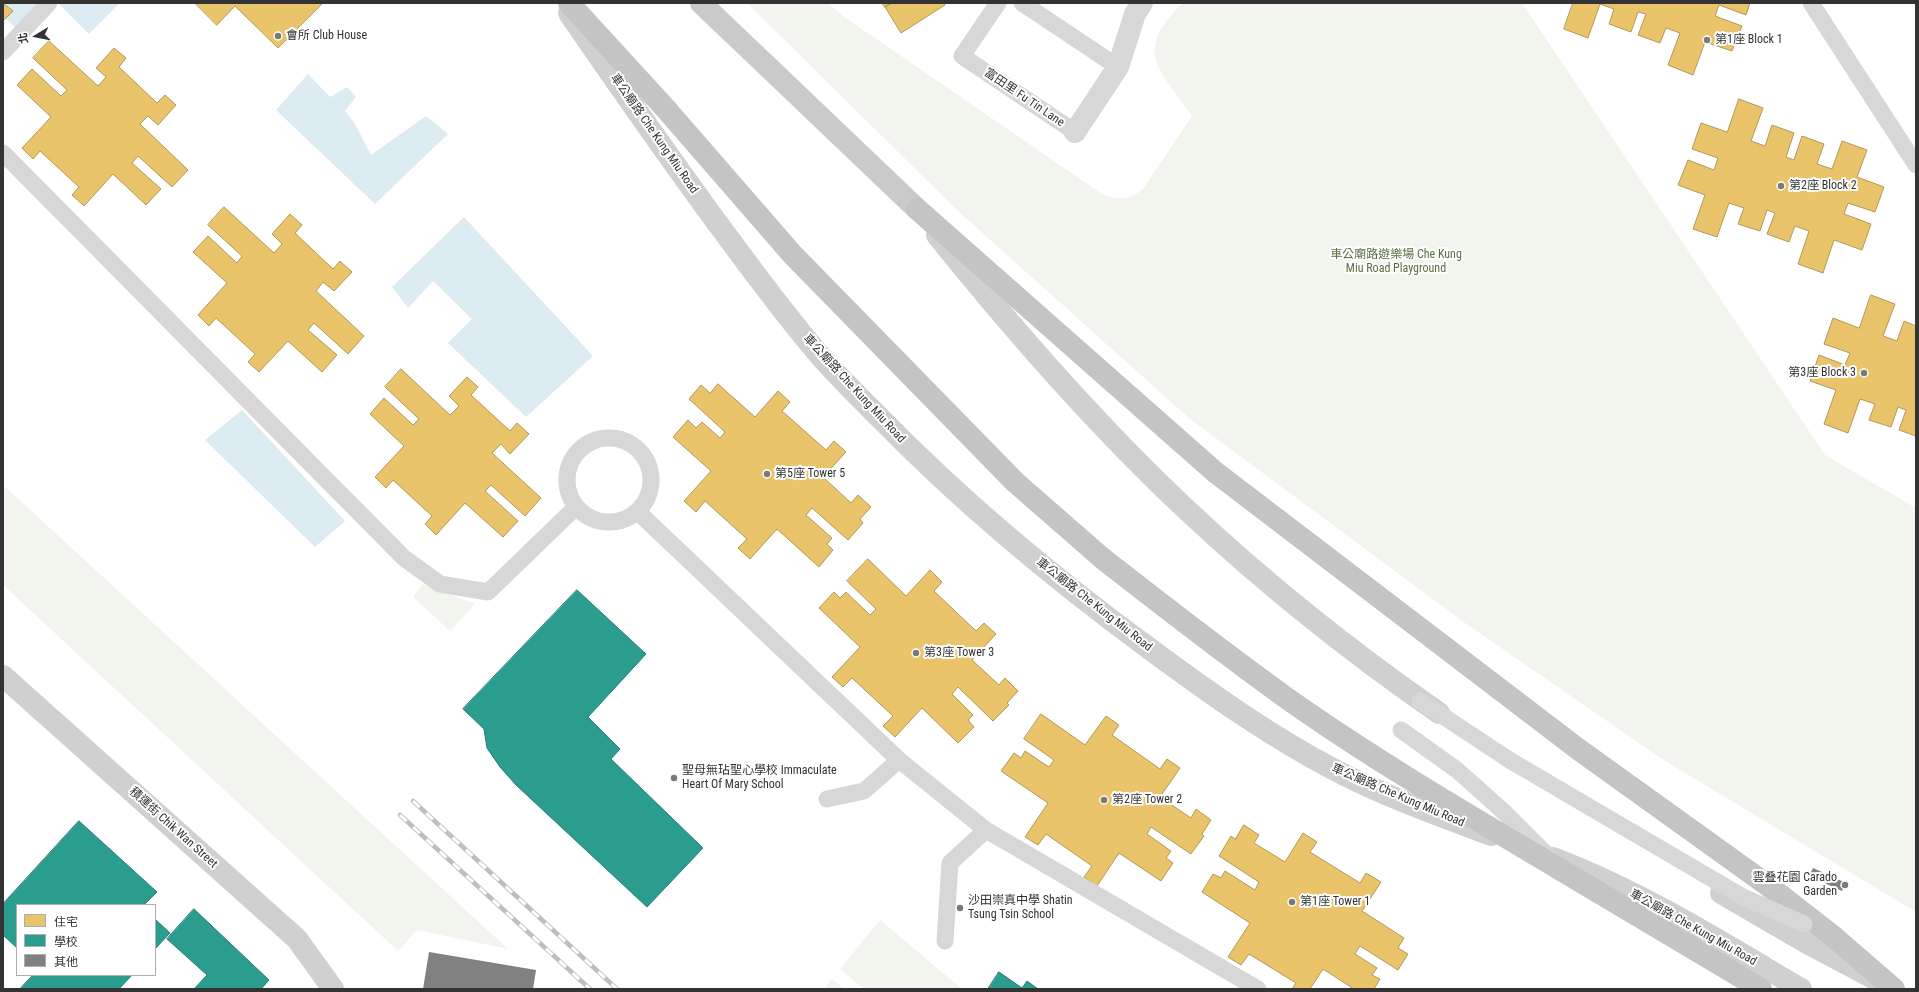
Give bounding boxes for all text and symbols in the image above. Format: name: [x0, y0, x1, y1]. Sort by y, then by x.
north arrow: [16, 16, 56, 56]
place label: 會所 Club House: [286, 29, 367, 43]
marker: 會所 Club House: [273, 31, 283, 41]
text: 北: [16, 32, 31, 45]
place label: 第1座 Block 1: [1715, 33, 1783, 47]
marker: 第1座 Block 1: [1702, 35, 1712, 45]
street label: 富田里 Fu Tin Lane: [981, 66, 1067, 130]
street label: 車公廟路 Che Kung Miu Road: [607, 71, 701, 197]
place label: 第2座 Block 2: [1789, 179, 1857, 193]
marker: 第2座 Block 2: [1776, 181, 1786, 191]
park label: 車公廟路遊樂場 Che Kung Miu Road Playground: [1330, 248, 1462, 276]
street label: 車公廟路 Che Kung Miu Road: [800, 332, 908, 446]
place label: 第3座 Block 3: [1788, 366, 1856, 380]
marker: 第3座 Block 3: [1859, 368, 1869, 378]
place label: 第5座 Tower 5: [775, 467, 845, 481]
marker: 第5座 Tower 5: [762, 469, 772, 479]
street label: 車公廟路 Che Kung Miu Road: [1033, 555, 1155, 655]
place label: 第3座 Tower 3: [924, 646, 994, 660]
marker: 第3座 Tower 3: [911, 648, 921, 658]
street label: 車公廟路 Che Kung Miu Road: [1329, 761, 1467, 831]
place label: 聖母無玷聖心學校 Immaculate Heart Of Mary School: [682, 764, 837, 792]
marker: 聖母無玷聖心學校 Immaculate Heart Of Mary School: [669, 773, 679, 783]
street label: 積運街 Chik Wan Street: [126, 785, 220, 871]
place label: 第2座 Tower 2: [1112, 793, 1182, 807]
marker: 第2座 Tower 2: [1099, 795, 1109, 805]
place label: 雲叠花園 Carado Garden: [1753, 871, 1837, 899]
marker: 雲叠花園 Carado Garden: [1840, 880, 1850, 890]
street label: 車公廟路 Che Kung Miu Road: [1627, 887, 1759, 969]
place label: 沙田崇真中學 Shatin Tsung Tsin School: [968, 894, 1073, 922]
place label: 第1座 Tower 1: [1300, 895, 1370, 909]
marker: 第1座 Tower 1: [1287, 897, 1297, 907]
marker: 沙田崇真中學 Shatin Tsung Tsin School: [955, 903, 965, 913]
legend: [16, 904, 156, 976]
text: 住宅: [54, 915, 78, 929]
text: 學校: [54, 935, 78, 949]
text: 其他: [54, 955, 78, 969]

